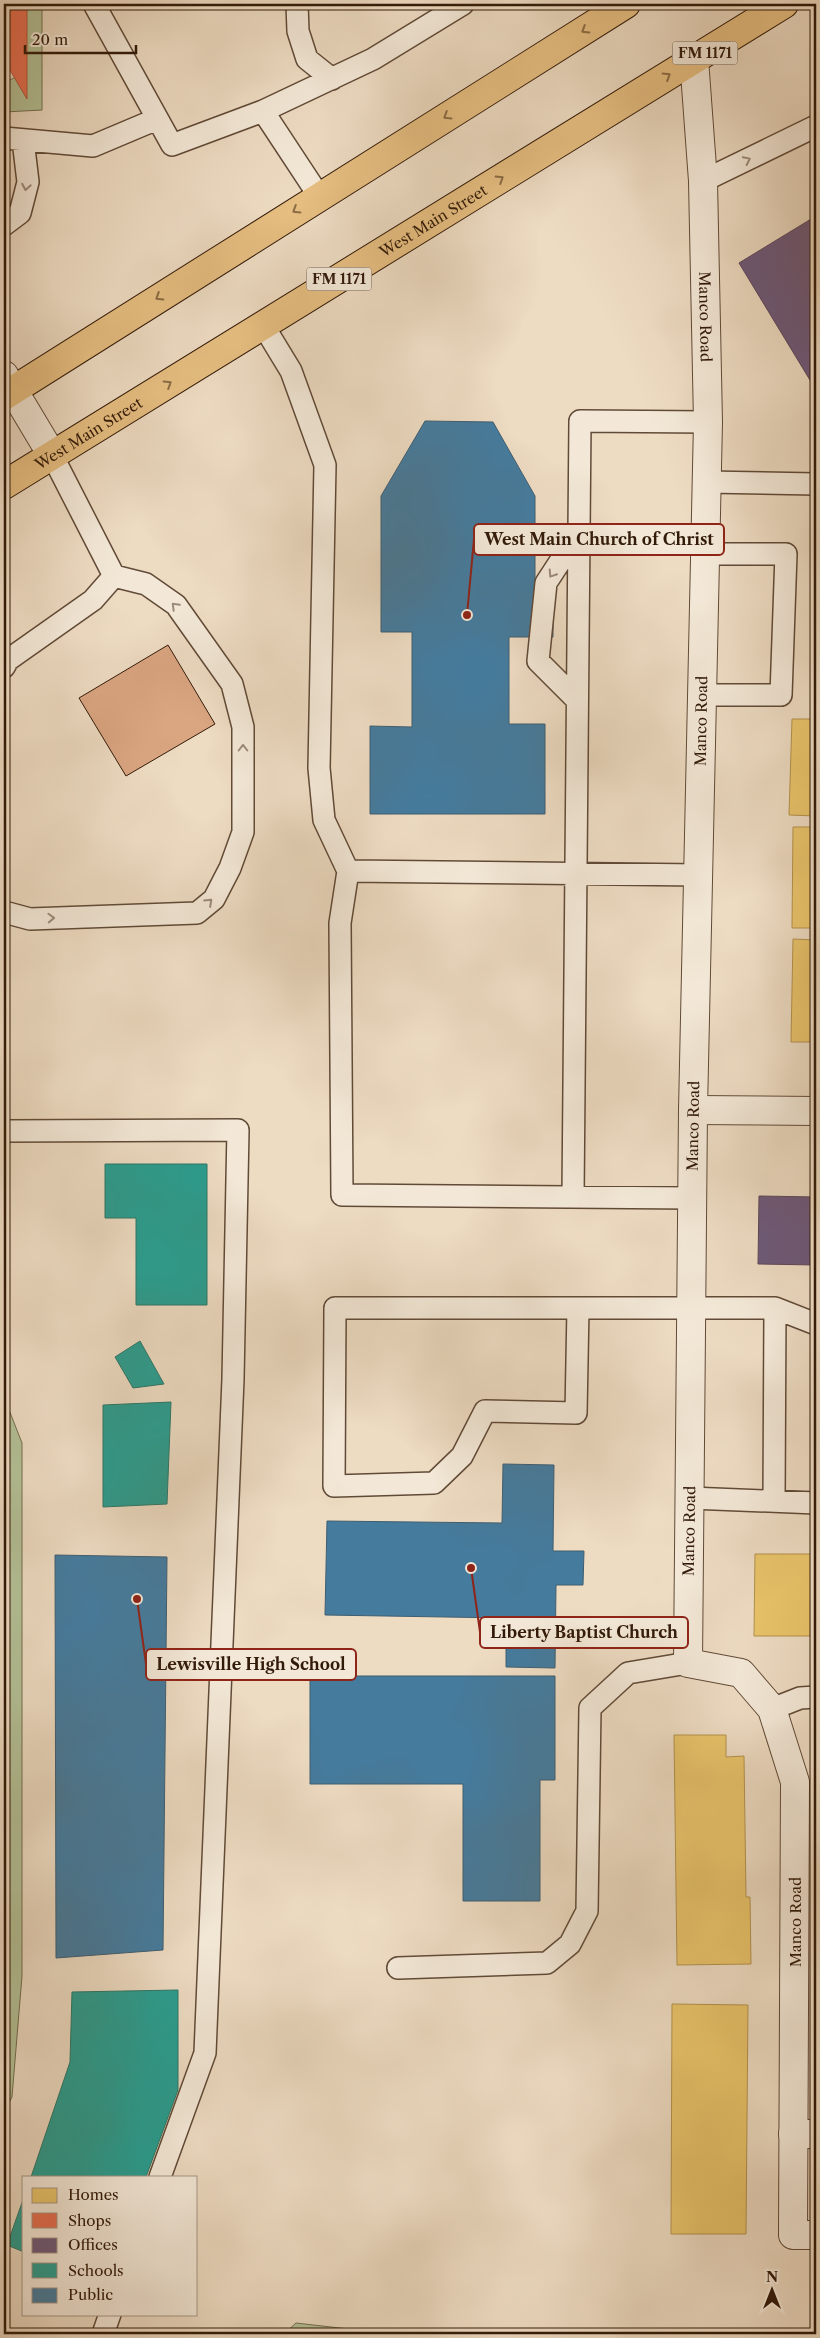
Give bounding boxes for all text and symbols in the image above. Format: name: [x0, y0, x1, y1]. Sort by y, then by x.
scale bar: [25, 22, 136, 54]
one-way arrow: [581, 23, 590, 33]
text: 20 m: [32, 30, 68, 49]
road number: FM 1171: [672, 42, 738, 64]
one-way arrow: [661, 73, 670, 83]
one-way arrow: [444, 109, 453, 119]
one-way arrow: [742, 155, 751, 166]
one-way arrow: [495, 176, 504, 185]
street label: West Main Street: [375, 180, 491, 261]
one-way arrow: [22, 182, 32, 191]
one-way arrow: [293, 204, 302, 213]
road number: FM 1171: [306, 268, 372, 290]
street label: Manco Road: [695, 271, 716, 362]
one-way arrow: [155, 291, 165, 300]
one-way arrow: [163, 380, 172, 390]
street label: West Main Street: [30, 392, 146, 474]
callout: West Main Church of Christ: [474, 524, 724, 555]
text: West Main Church of Christ: [483, 529, 714, 549]
one-way arrow: [549, 569, 558, 578]
one-way arrow: [172, 603, 181, 612]
street label: Manco Road: [691, 676, 711, 766]
one-way arrow: [238, 744, 248, 752]
one-way arrow: [204, 899, 213, 908]
one-way arrow: [47, 913, 55, 924]
street label: Manco Road: [683, 1081, 703, 1171]
street label: Manco Road: [679, 1486, 699, 1576]
callout: Liberty Baptist Church: [480, 1617, 688, 1648]
text: Liberty Baptist Church: [490, 1622, 678, 1642]
callout: Lewisville High School: [146, 1649, 356, 1680]
text: Lewisville High School: [156, 1654, 346, 1674]
street label: Manco Road: [786, 1877, 805, 1967]
legend: [22, 2176, 198, 2316]
text: Homes: [68, 2185, 119, 2204]
text: Shops: [68, 2211, 111, 2230]
text: Offices: [68, 2235, 118, 2254]
text: Schools: [68, 2261, 124, 2280]
north arrow: [748, 2266, 798, 2316]
text: N: [766, 2268, 778, 2286]
text: Public: [68, 2285, 113, 2304]

